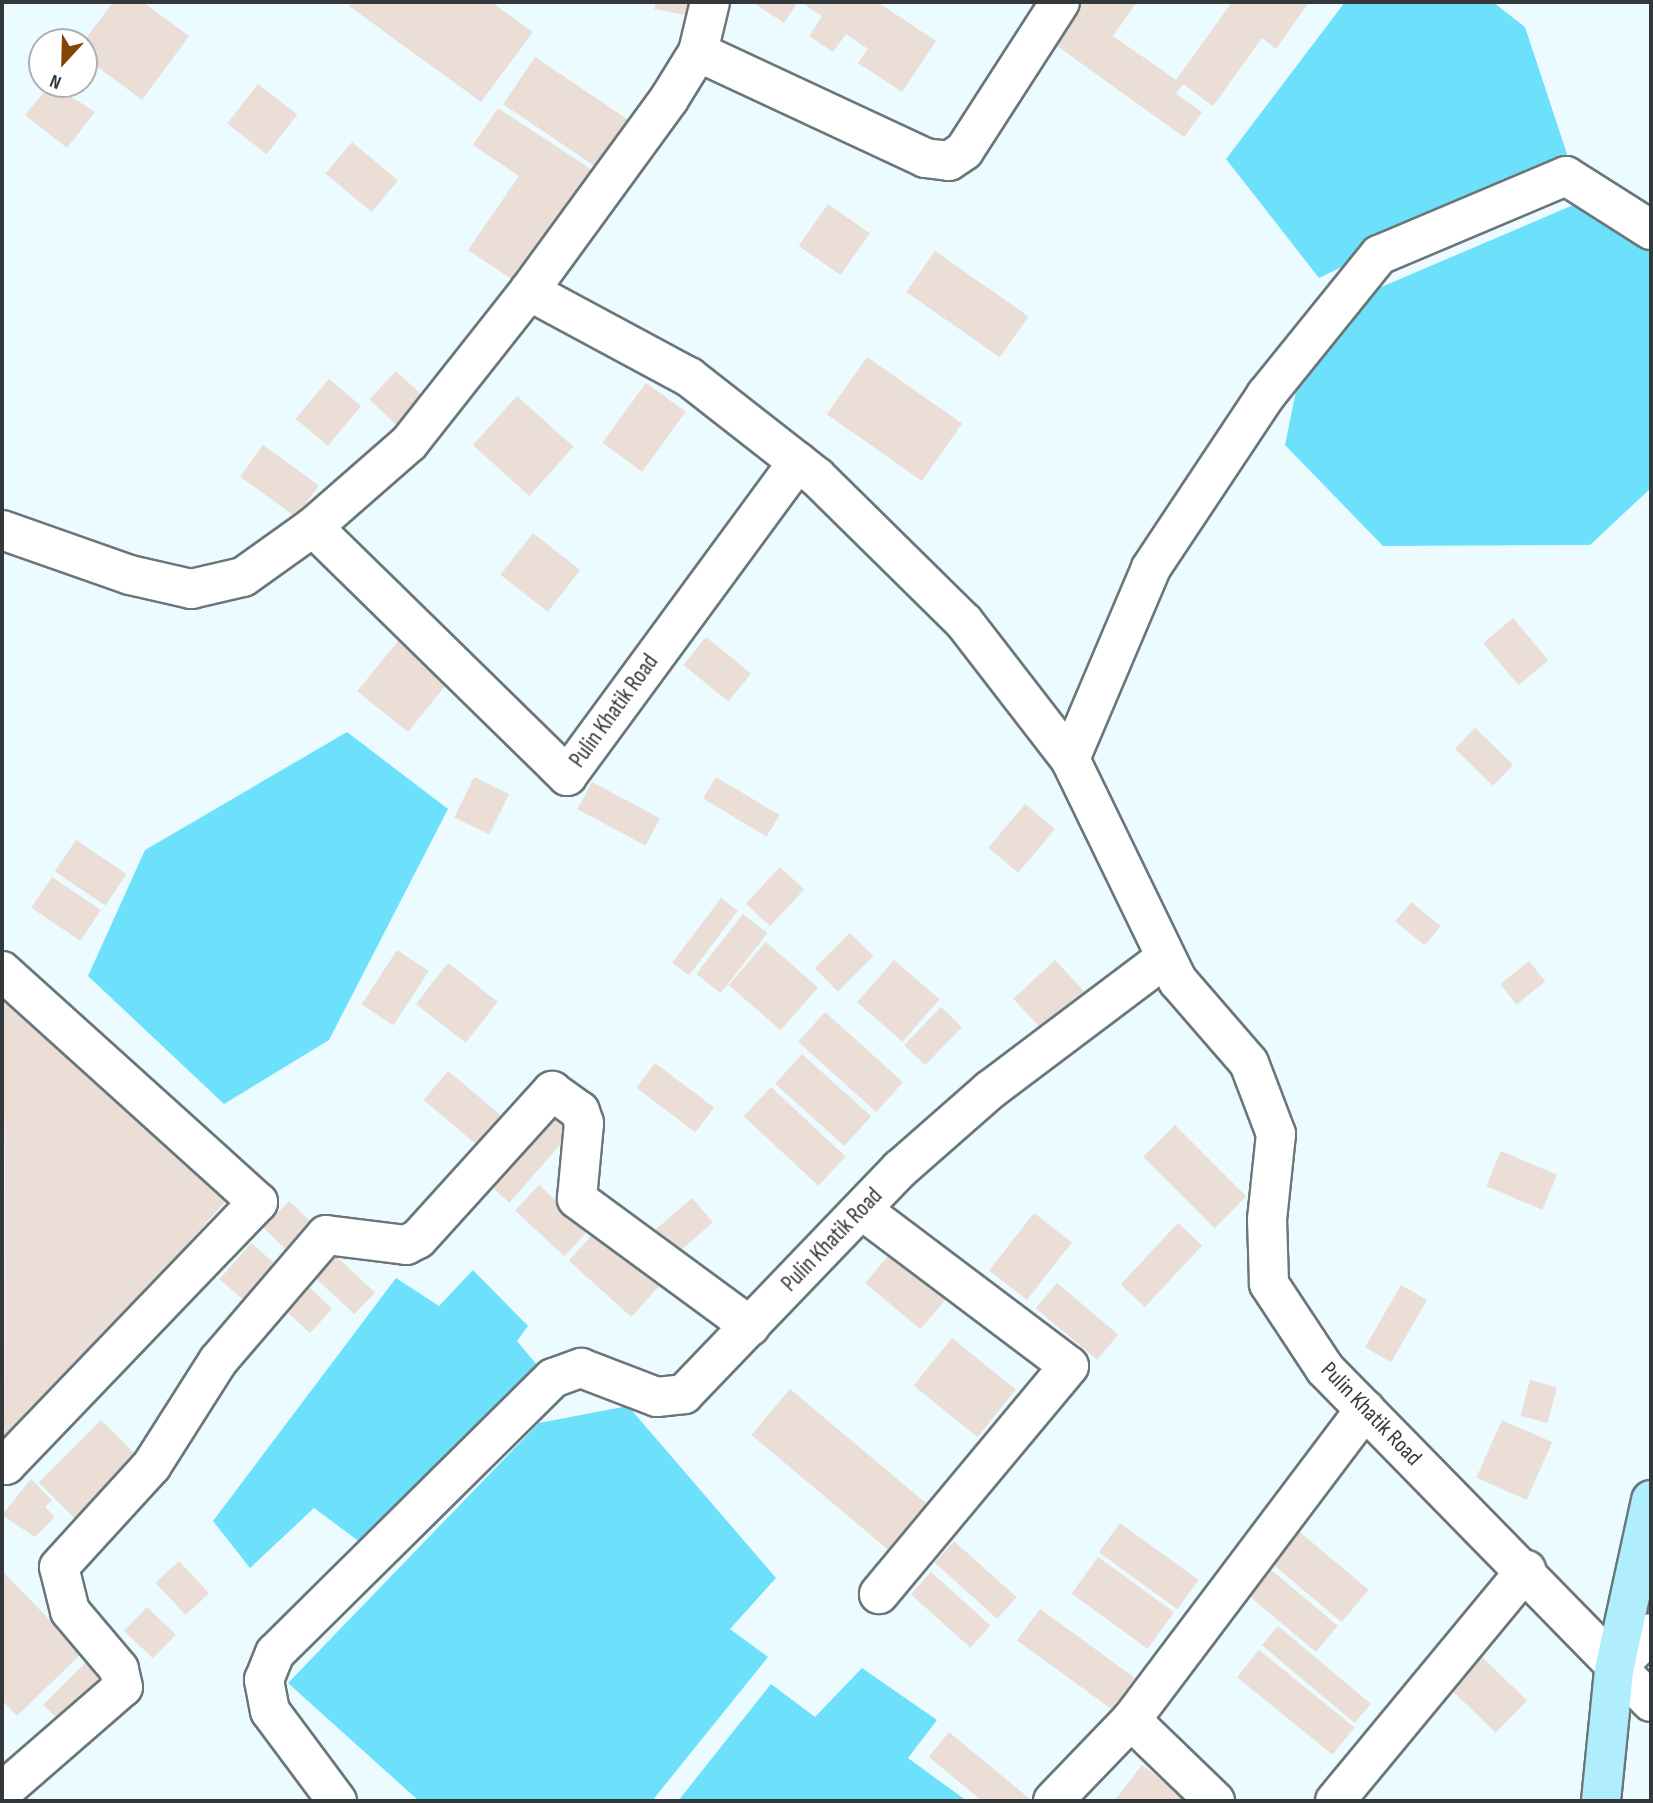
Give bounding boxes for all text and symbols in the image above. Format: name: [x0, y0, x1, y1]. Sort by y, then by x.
north arrow: [28, 28, 98, 98]
text: N: [47, 69, 65, 94]
street label: Pulin Khatik Road: [564, 649, 664, 773]
street label: Pulin Khatik Road: [776, 1183, 888, 1297]
street label: Pulin Khatik Road: [1315, 1357, 1427, 1471]

